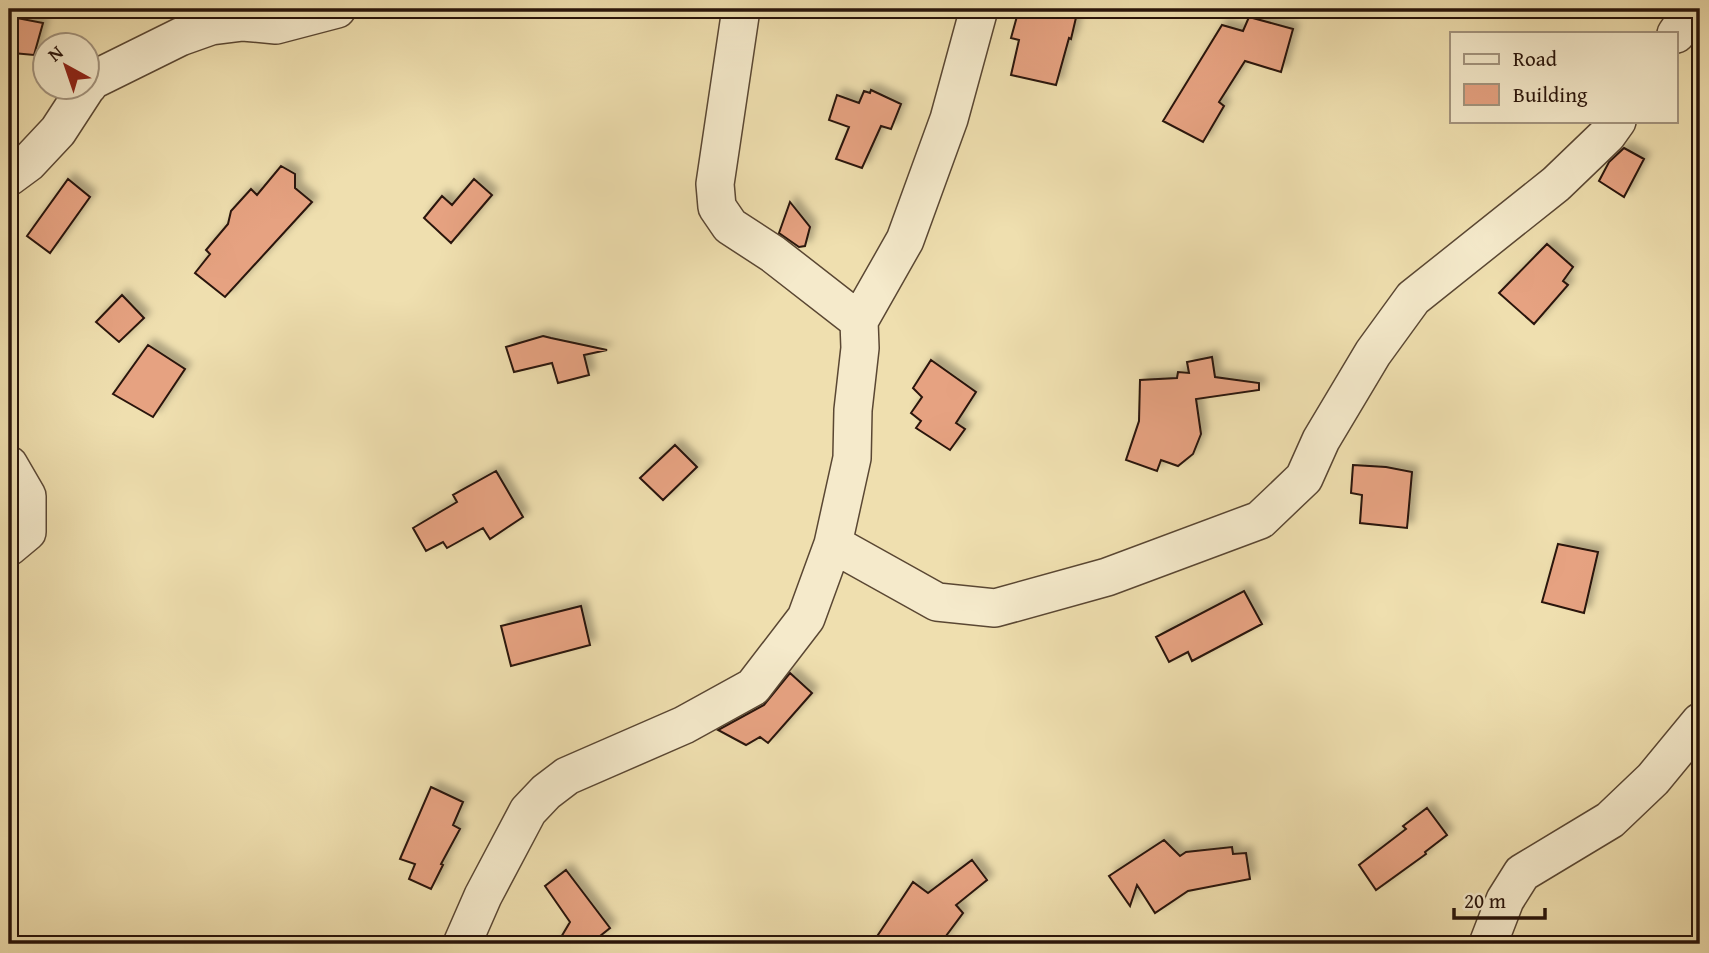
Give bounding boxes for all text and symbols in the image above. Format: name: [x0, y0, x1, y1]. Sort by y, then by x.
north arrow: [32, 32, 102, 102]
legend: [1450, 32, 1678, 122]
text: N: [41, 38, 69, 68]
text: Road: [1513, 43, 1558, 74]
text: Building: [1513, 79, 1588, 110]
scale bar: [1454, 876, 1544, 920]
text: 20 m: [1464, 885, 1506, 916]

